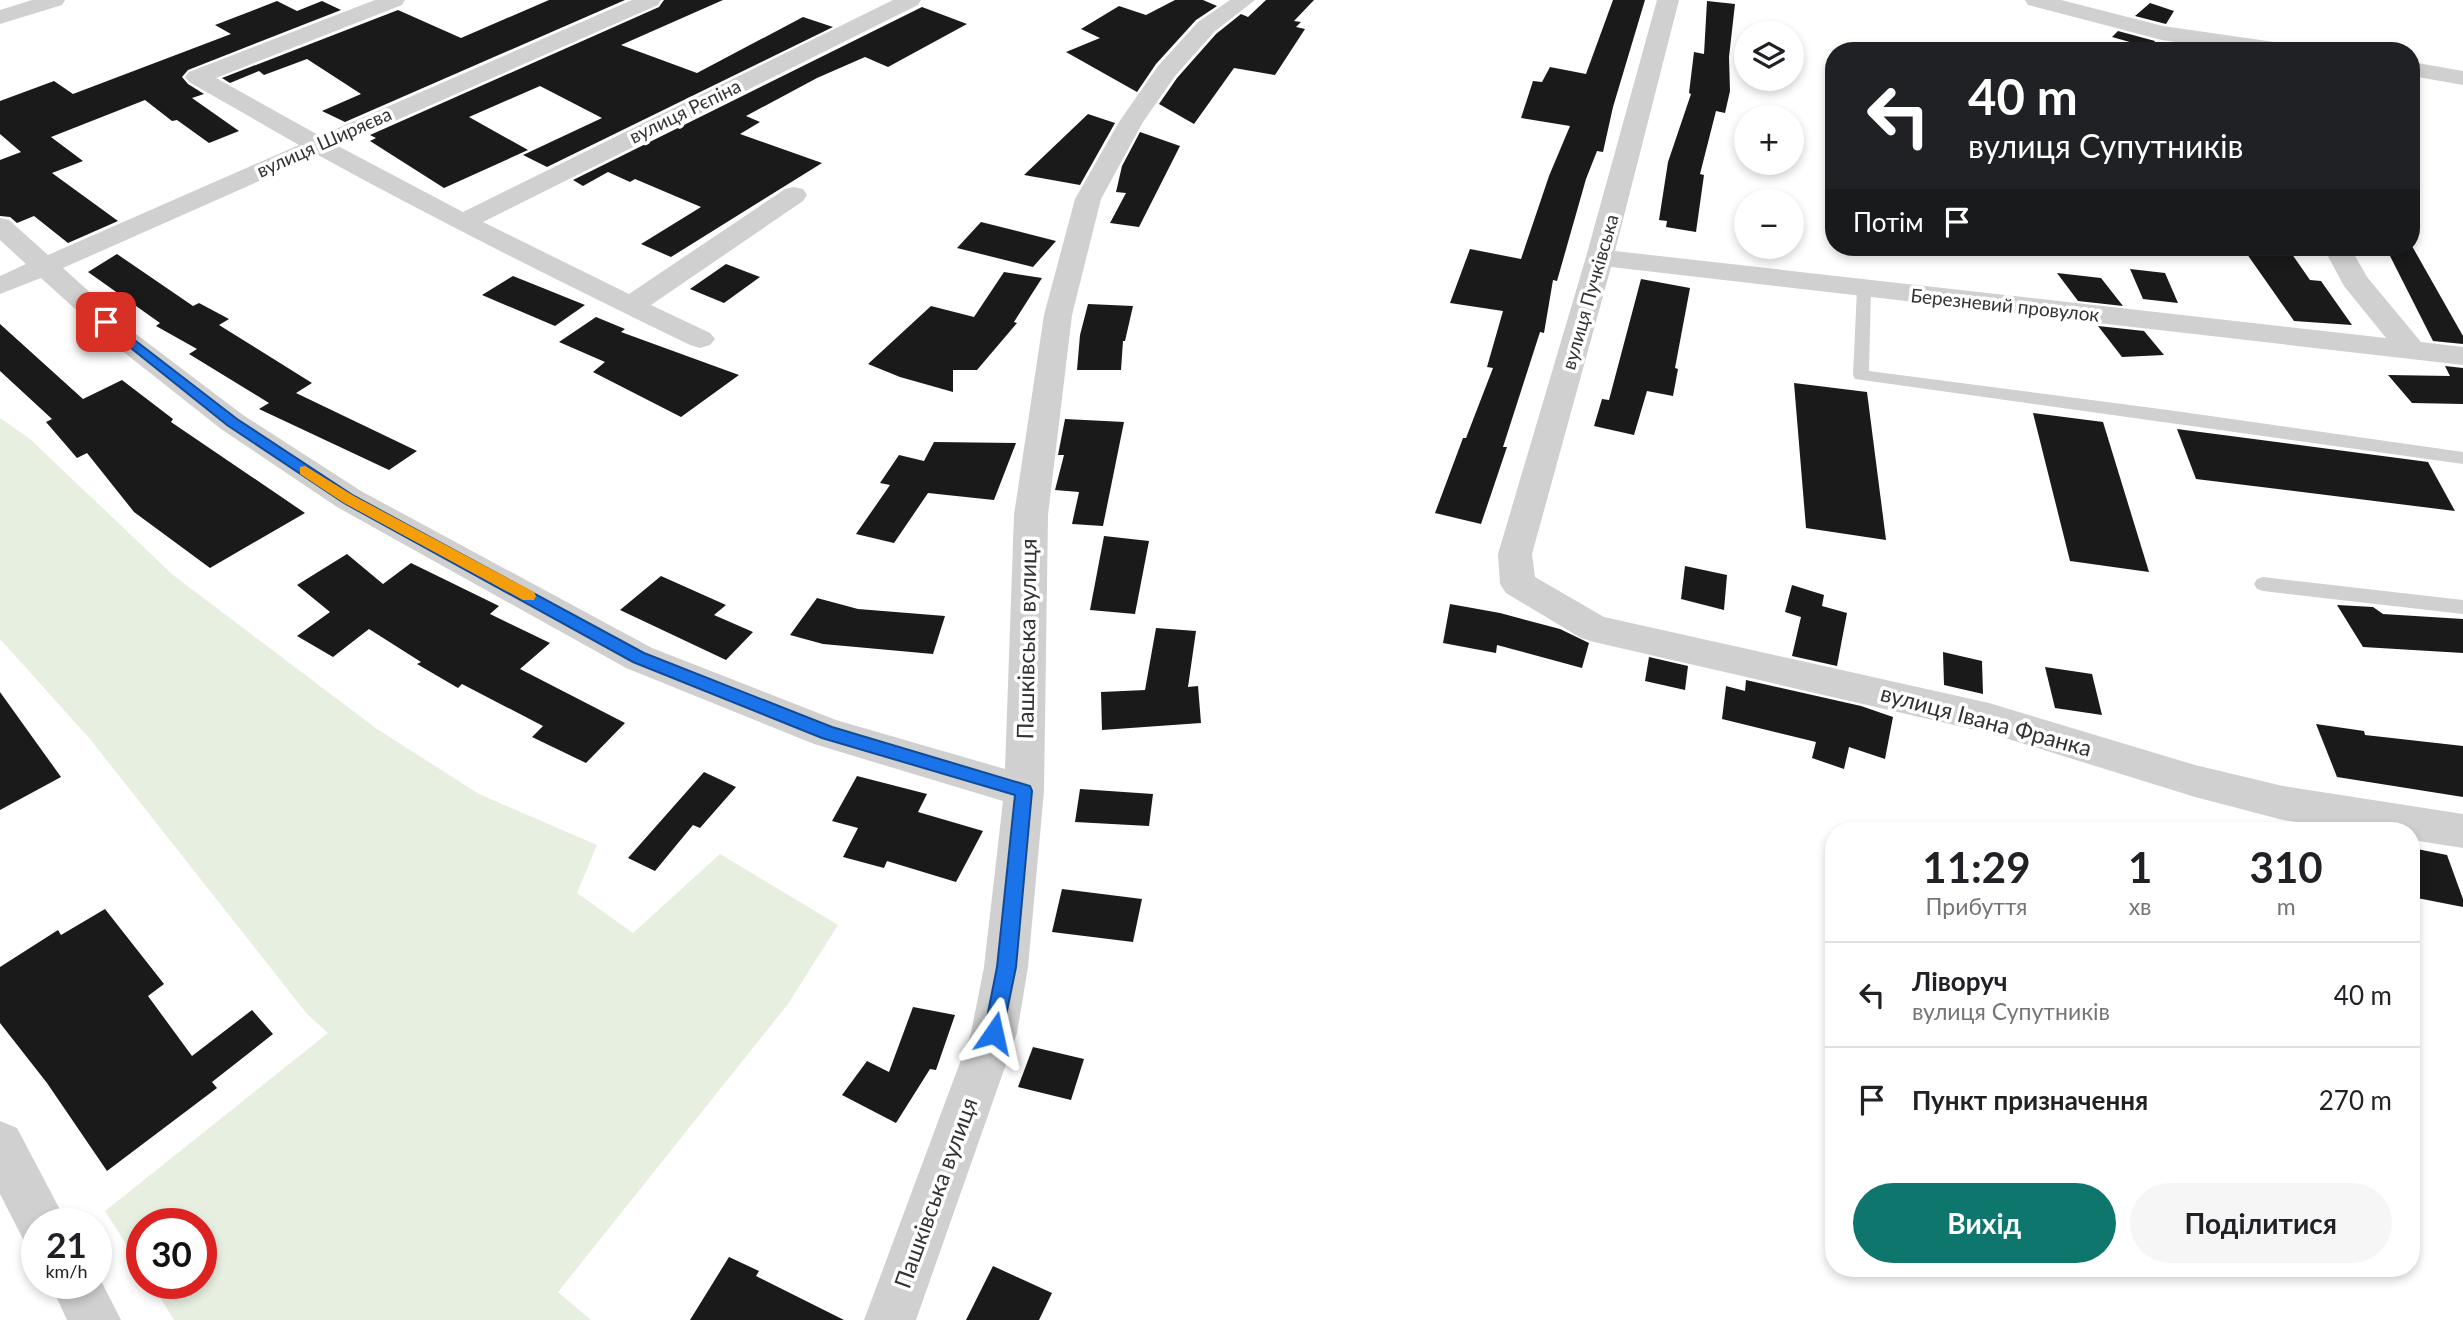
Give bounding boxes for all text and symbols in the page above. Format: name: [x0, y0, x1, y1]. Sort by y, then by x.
map controls: [1734, 21, 1804, 259]
button: layers: [1734, 21, 1804, 91]
text: 40 m: [1968, 67, 2078, 125]
icon: left: [1853, 70, 1944, 161]
street label: вулиця Рєпіна: [625, 74, 744, 147]
street label: вулиця Ширяєва: [253, 102, 395, 182]
button: +: [1734, 105, 1804, 175]
text: вулиця Супутників: [1968, 126, 2244, 165]
button: −: [1734, 189, 1804, 259]
icon: arrive: [1938, 203, 1976, 241]
text: Потім: [1853, 206, 1924, 238]
street label: вулиця Пучківська: [1556, 212, 1623, 372]
street label: Березневий провулок: [1909, 283, 2101, 326]
pin: [76, 292, 136, 352]
icon: arrive: [87, 303, 125, 341]
street label: Пашківська вулиця: [1010, 538, 1042, 740]
street label: вулиця Івана Франка: [1878, 678, 2095, 762]
text: 11:29: [1922, 842, 2031, 892]
text: 1: [2128, 842, 2152, 892]
text: 310: [2250, 842, 2323, 892]
text: Прибуття: [1926, 892, 2027, 920]
text: хв: [2129, 892, 2152, 920]
text: m: [2277, 892, 2296, 920]
text: Ліворуч: [1912, 965, 2008, 997]
icon: left: [1853, 976, 1891, 1014]
text: 40 m: [2334, 979, 2392, 1011]
position arrow: [957, 996, 1031, 1070]
text: вулиця Супутників: [1912, 997, 2110, 1025]
icon: arrive: [1853, 1081, 1891, 1119]
text: Пункт призначення: [1912, 1084, 2148, 1116]
text: 270 m: [2319, 1084, 2392, 1116]
street label: Пашківська вулиця: [888, 1094, 983, 1292]
button: Вихід: [1853, 1183, 2116, 1263]
button: Поділитися: [2130, 1183, 2392, 1263]
speed limit sign: 30: [126, 1208, 217, 1299]
text: 21: [46, 1223, 87, 1265]
text: km/h: [45, 1260, 88, 1282]

